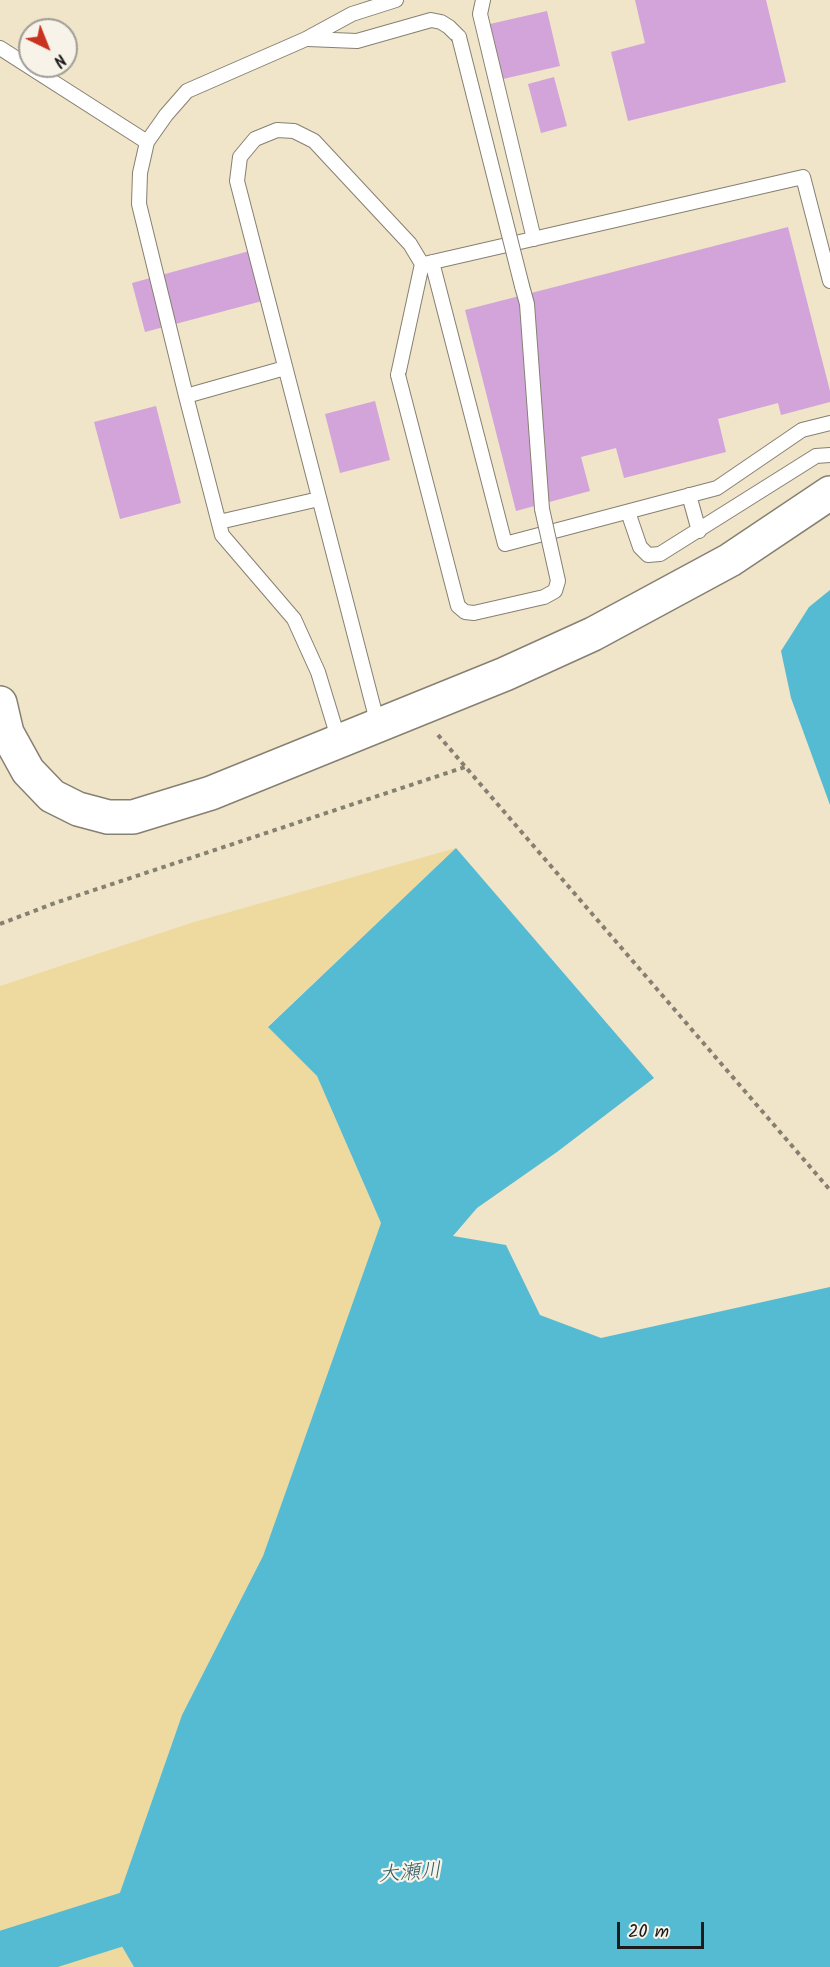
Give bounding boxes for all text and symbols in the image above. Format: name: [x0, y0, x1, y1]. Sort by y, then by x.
north arrow: [18, 18, 78, 78]
text: N: [47, 47, 71, 73]
water label: 大瀬川: [378, 1860, 442, 1890]
scale bar: [620, 1910, 707, 1948]
text: 20 m: [628, 1918, 669, 1947]

